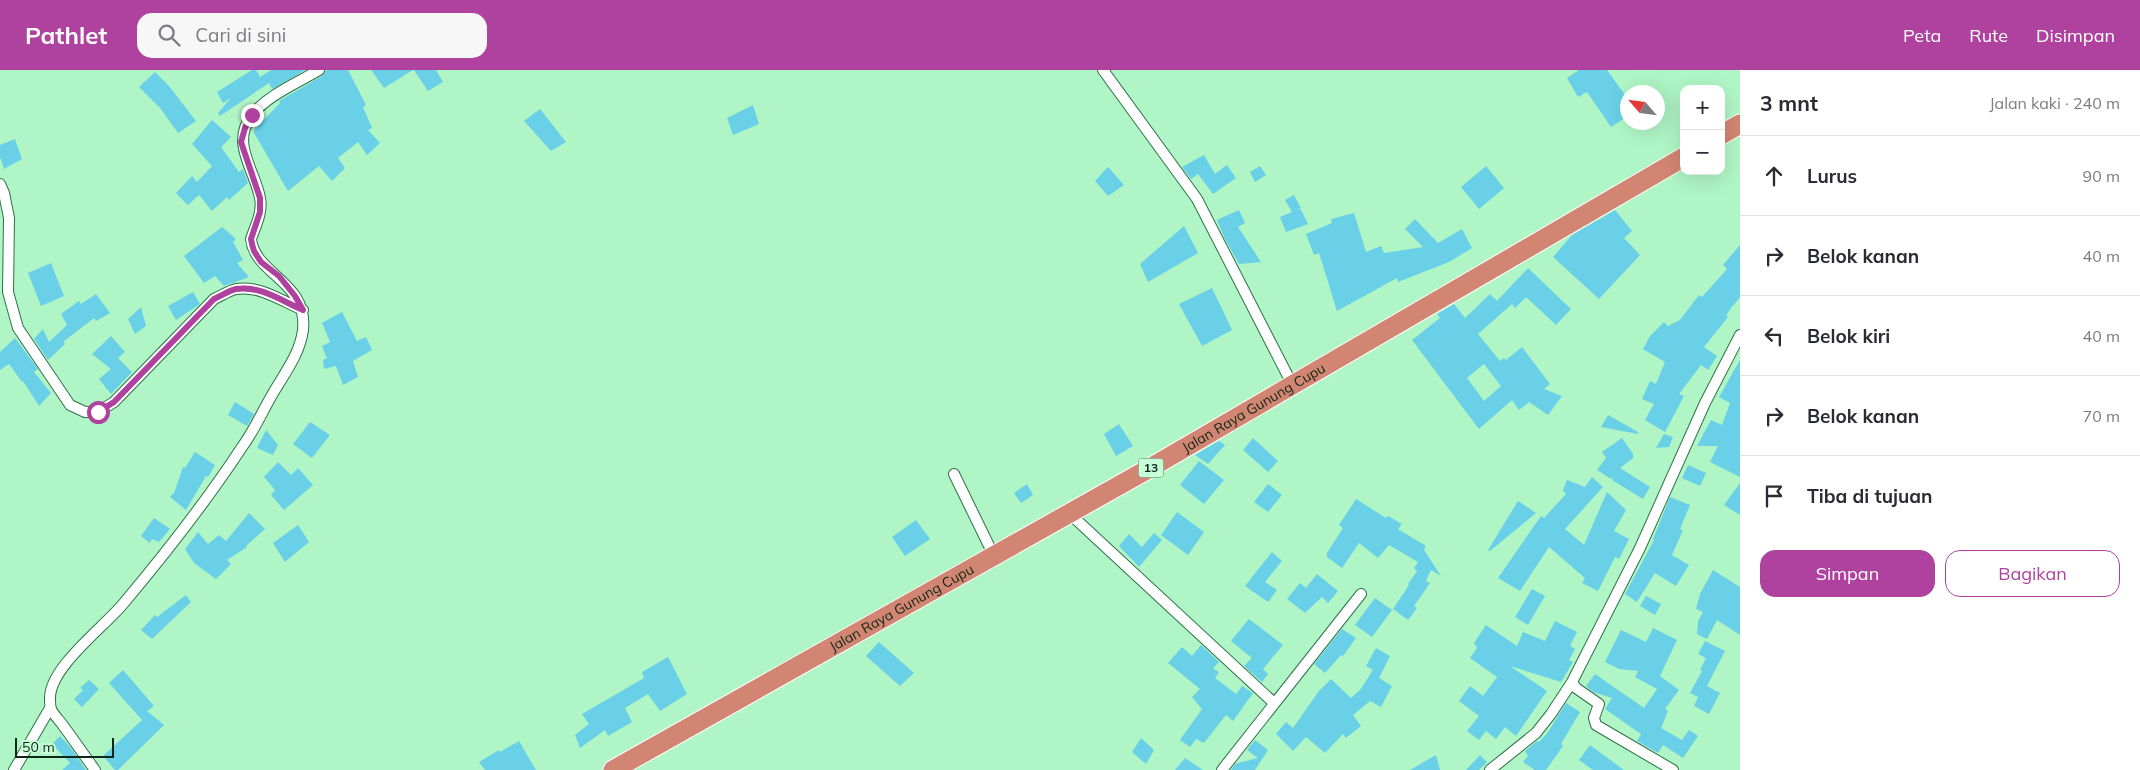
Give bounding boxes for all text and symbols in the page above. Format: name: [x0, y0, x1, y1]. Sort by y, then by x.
search box: [137, 13, 487, 58]
text: Pathlet: [25, 20, 107, 50]
icon: search: [155, 21, 183, 49]
text: Cari di sini: [195, 23, 286, 47]
text: Peta: [1903, 24, 1941, 47]
text: Rute: [1969, 24, 2008, 47]
text: Disimpan: [2036, 24, 2115, 47]
north arrow: [1620, 85, 1665, 130]
map controls: [1680, 85, 1725, 175]
button: +: [1680, 85, 1725, 130]
text: 3 mnt: [1760, 90, 1818, 116]
text: Jalan kaki · 240 m: [1989, 93, 2120, 113]
route end: [241, 104, 264, 127]
button: −: [1680, 130, 1725, 175]
icon: ahead: [1760, 162, 1788, 190]
text: Lurus: [1807, 164, 1857, 188]
text: 90 m: [2083, 166, 2120, 186]
icon: right: [1760, 242, 1788, 270]
text: Belok kanan: [1807, 244, 1919, 268]
text: 40 m: [2083, 246, 2120, 266]
icon: left: [1760, 322, 1788, 350]
text: Belok kiri: [1807, 324, 1890, 348]
text: 40 m: [2083, 326, 2120, 346]
street label: Jalan Raya Gunung Cupu: [1179, 359, 1329, 456]
route start: [87, 401, 110, 424]
icon: right: [1760, 402, 1788, 430]
text: Belok kanan: [1807, 404, 1919, 428]
text: 70 m: [2083, 406, 2120, 426]
road number: 13: [1138, 458, 1164, 478]
icon: arrive: [1760, 482, 1788, 510]
text: Tiba di tujuan: [1807, 484, 1932, 508]
button: Simpan: [1760, 550, 1935, 597]
button: Bagikan: [1945, 550, 2120, 597]
street label: Jalan Raya Gunung Cupu: [826, 560, 977, 656]
scale bar: [15, 735, 114, 758]
text: 50 m: [22, 738, 55, 756]

